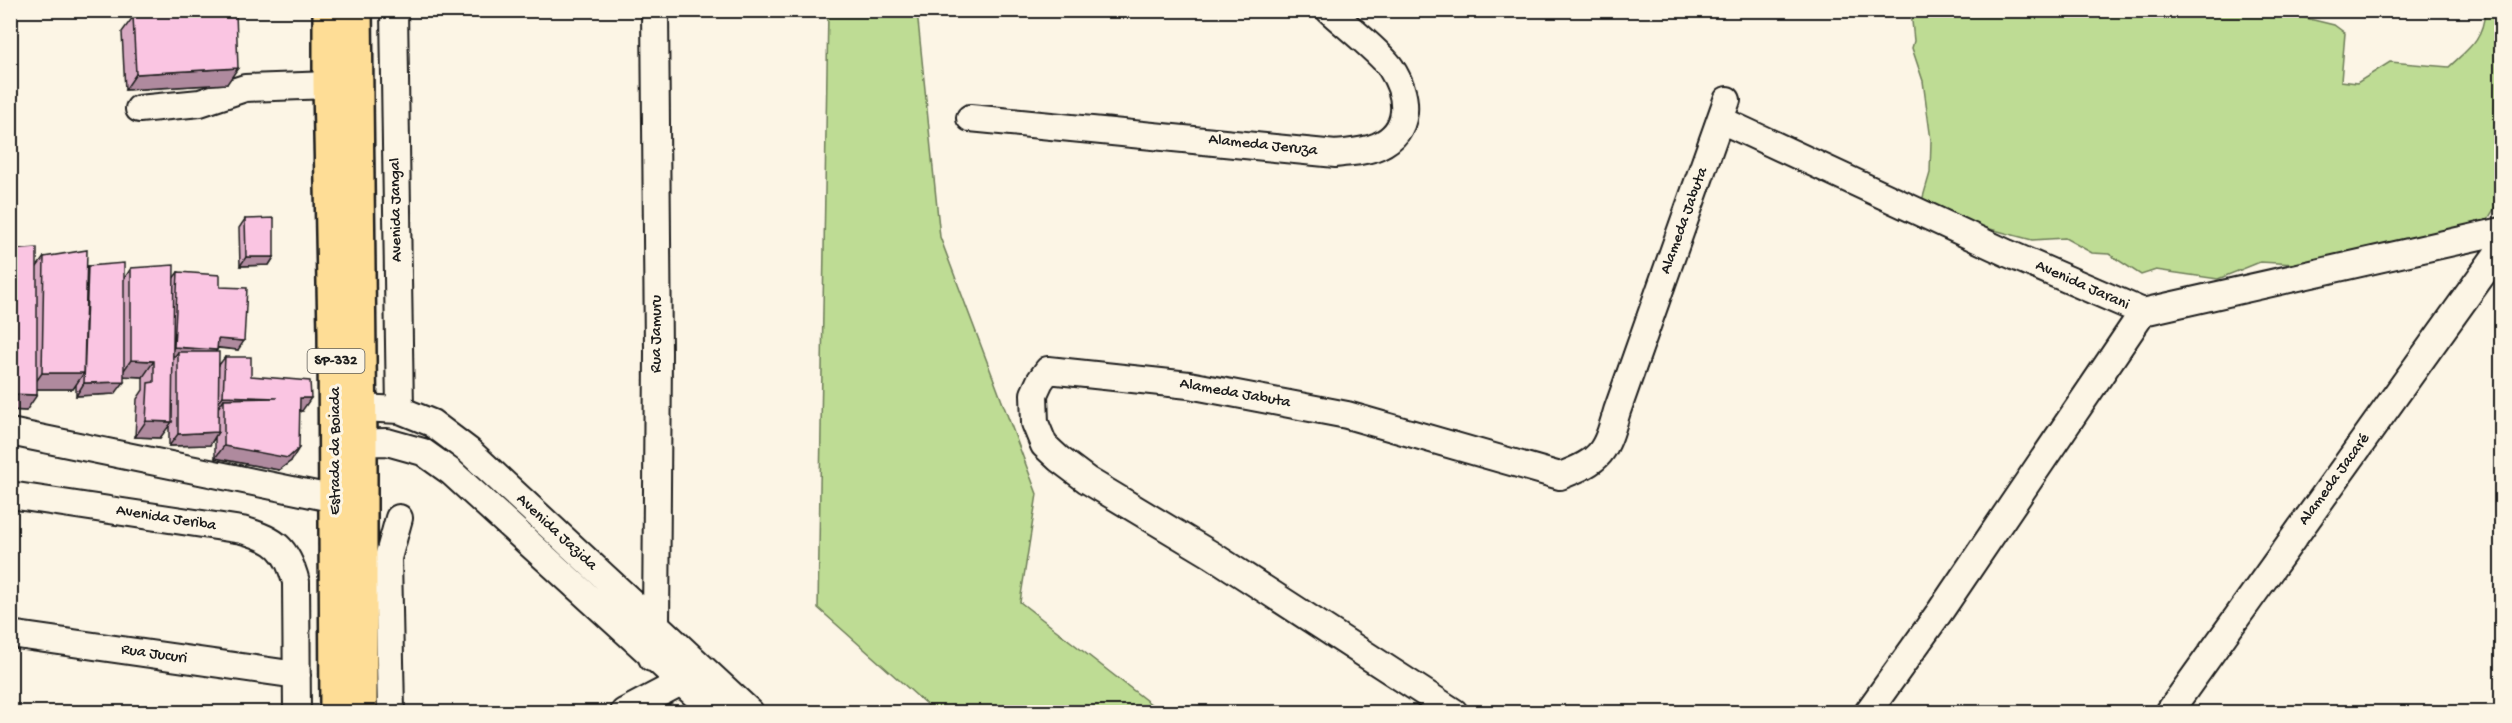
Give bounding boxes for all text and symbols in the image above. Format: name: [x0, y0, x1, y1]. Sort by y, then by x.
street label: Alameda Jeruza: [1208, 131, 1319, 161]
street label: Avenida Jangal: [387, 158, 407, 262]
street label: Alameda Jabuta: [1657, 164, 1714, 277]
street label: Avenida Jarani: [2032, 257, 2132, 315]
street label: Rua Jamuru: [648, 295, 667, 373]
road number: SP-332: [308, 349, 364, 373]
street label: Alameda Jabuta: [1178, 375, 1293, 413]
street label: Estrada da Boiada: [327, 386, 346, 515]
street label: Alameda Jacaré: [2295, 430, 2375, 530]
street label: Avenida Jazida: [511, 491, 601, 576]
street label: Avenida Jeriba: [115, 502, 218, 536]
street label: Rua Jucuri: [120, 641, 188, 669]

